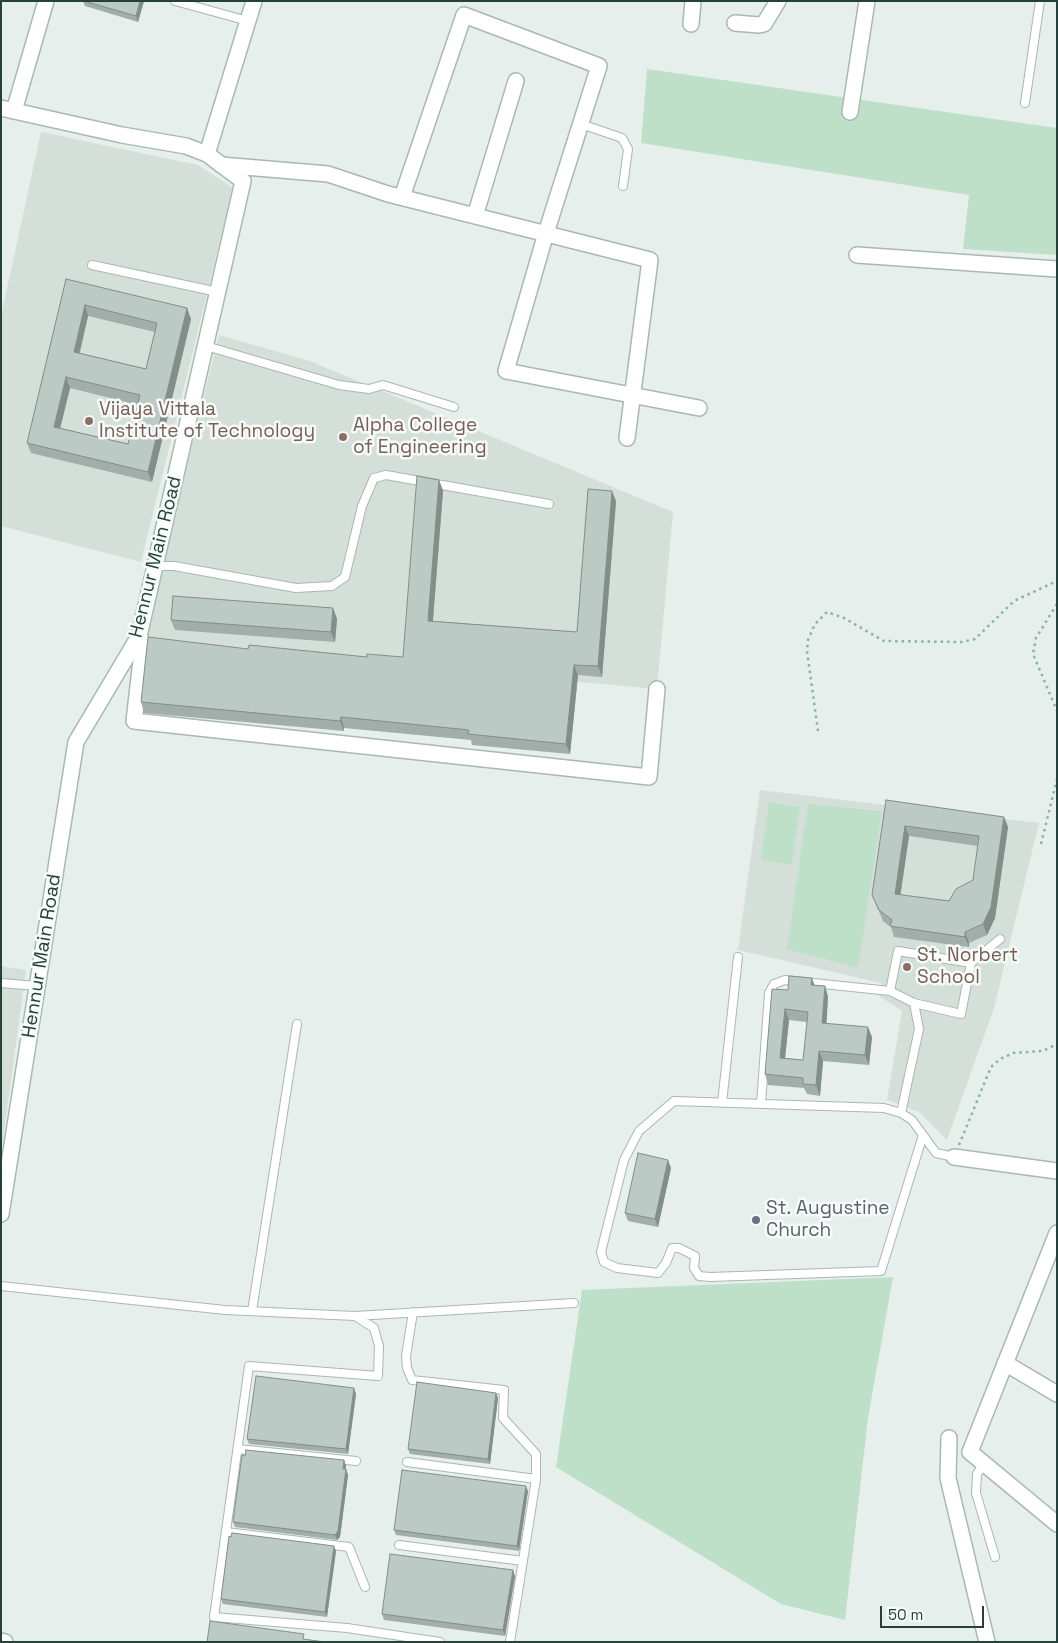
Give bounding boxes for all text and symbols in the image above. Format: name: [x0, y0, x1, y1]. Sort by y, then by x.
place label: Vijaya Vittala Institute of Technology: [99, 399, 315, 443]
marker: Vijaya Vittala Institute of Technology: [83, 415, 95, 427]
place label: Alpha College of Engineering: [353, 415, 487, 459]
marker: Alpha College of Engineering: [337, 431, 349, 443]
street label: Hennur Main Road: [125, 474, 187, 640]
street label: Hennur Main Road: [18, 872, 66, 1040]
place label: St. Norbert School: [917, 945, 1018, 989]
marker: St. Norbert School: [901, 961, 913, 973]
place label: St. Augustine Church: [766, 1198, 890, 1242]
marker: St. Augustine Church: [750, 1214, 762, 1226]
scale bar: [883, 1596, 987, 1628]
text: 50 m: [888, 1605, 923, 1624]

